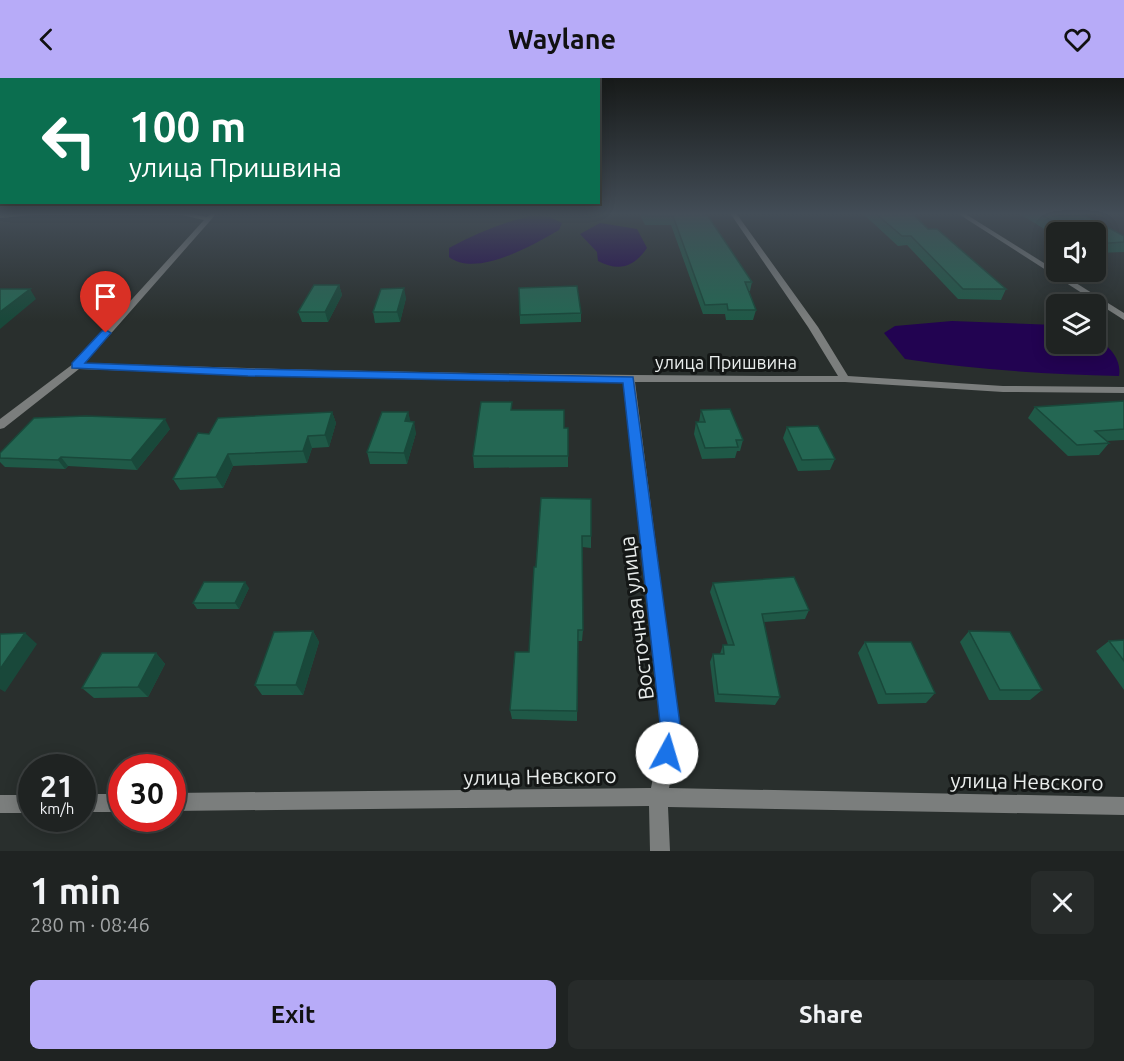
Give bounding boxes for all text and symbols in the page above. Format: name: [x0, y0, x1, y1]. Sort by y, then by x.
icon: back: [30, 23, 63, 56]
icon: heart: [1061, 23, 1094, 56]
text: Waylane: [508, 24, 616, 54]
icon: left: [30, 102, 108, 180]
text: 100 m: [129, 103, 246, 150]
text: улица Пришвина: [129, 152, 342, 182]
map controls: [1046, 222, 1106, 354]
button: sound: [1046, 222, 1106, 282]
pin: [80, 271, 131, 333]
icon: arrive: [89, 280, 122, 313]
button: layers: [1046, 294, 1106, 354]
street label: улица Пришвина: [655, 352, 797, 372]
street label: Восточная улица: [614, 535, 658, 701]
position arrow: [635, 721, 699, 785]
speed limit sign: 30: [108, 754, 186, 832]
street label: улица Невского: [463, 763, 617, 789]
street label: улица Невского: [950, 768, 1104, 794]
text: 21: [40, 769, 74, 803]
text: km/h: [40, 800, 74, 817]
text: 1 min: [30, 870, 121, 911]
button: close: [1031, 871, 1094, 934]
text: 280 m · 08:46: [30, 913, 150, 936]
button: Exit: [30, 980, 556, 1049]
button: Share: [568, 980, 1094, 1049]

